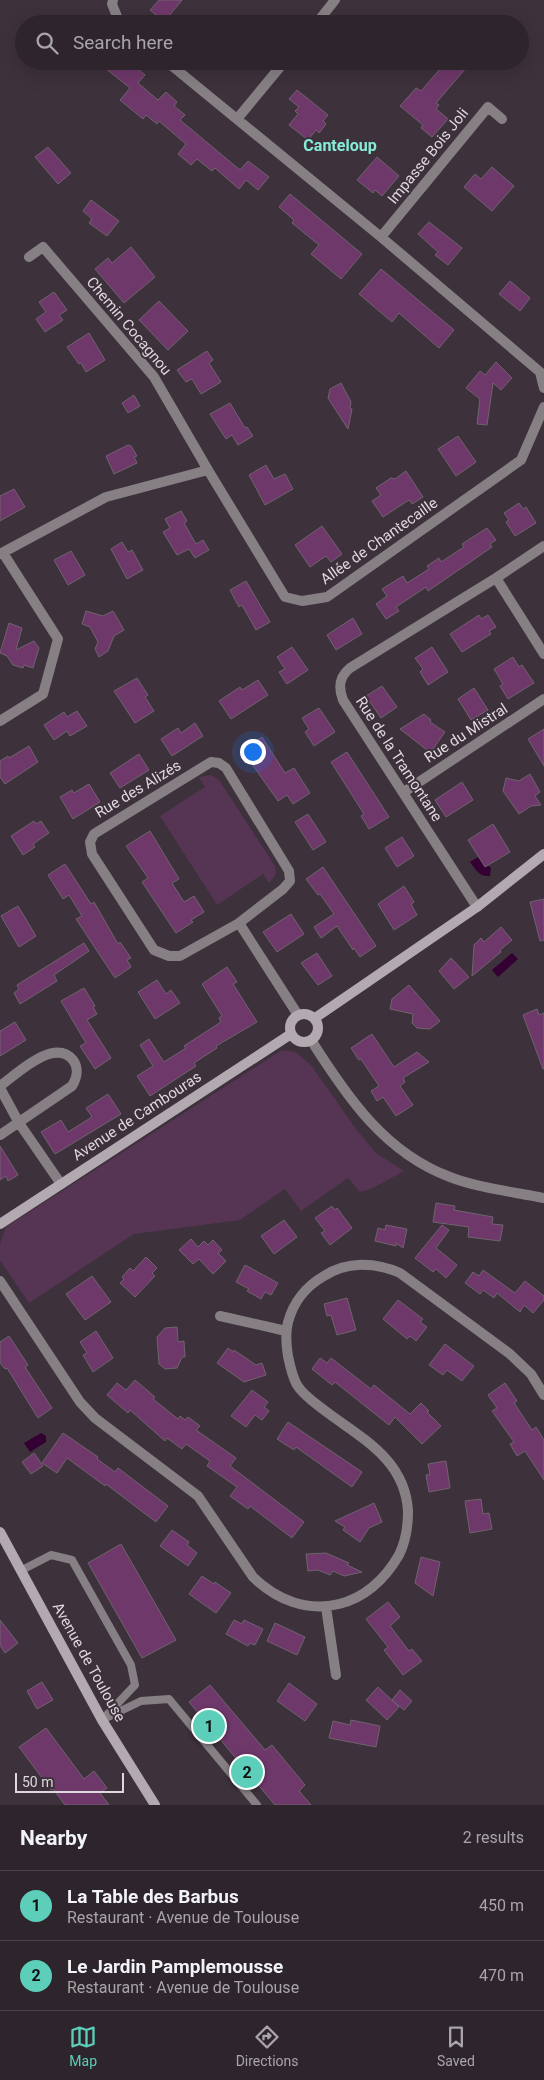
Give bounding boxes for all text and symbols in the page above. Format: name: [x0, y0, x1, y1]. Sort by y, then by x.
search box: [15, 15, 529, 70]
icon: search: [33, 29, 61, 57]
text: Search here: [73, 31, 173, 54]
street label: Impasse Bois Joli: [384, 104, 472, 208]
district label: Canteloup: [303, 136, 377, 155]
street label: Chemin Cocagnou: [83, 273, 175, 379]
street label: Allée de Chantecaille: [317, 494, 441, 588]
street label: Rue de la Tramontane: [352, 693, 446, 825]
street label: Rue du Mistral: [421, 699, 511, 767]
your location: [240, 739, 266, 765]
street label: Rue des Alizés: [92, 756, 184, 822]
street label: Avenue de Cambouras: [69, 1068, 205, 1164]
street label: Avenue de Toulouse: [49, 1599, 129, 1725]
pin: 1: [193, 1707, 225, 1745]
pin: 2: [231, 1753, 263, 1791]
scale bar: [15, 1770, 124, 1793]
text: 50 m: [22, 1774, 54, 1790]
text: Nearby: [20, 1826, 87, 1850]
text: 2 results: [463, 1828, 524, 1847]
text: La Table des Barbus: [67, 1885, 239, 1908]
text: 1: [31, 1896, 41, 1915]
text: 450 m: [479, 1896, 524, 1915]
text: Restaurant · Avenue de Toulouse: [67, 1908, 299, 1927]
text: Le Jardin Pamplemousse: [67, 1955, 283, 1978]
text: 2: [31, 1966, 41, 1985]
text: 470 m: [479, 1966, 524, 1985]
text: Restaurant · Avenue de Toulouse: [67, 1978, 299, 1997]
tab: Map: [69, 2023, 97, 2069]
tab: Directions: [236, 2023, 299, 2069]
tab: Saved: [437, 2023, 475, 2069]

